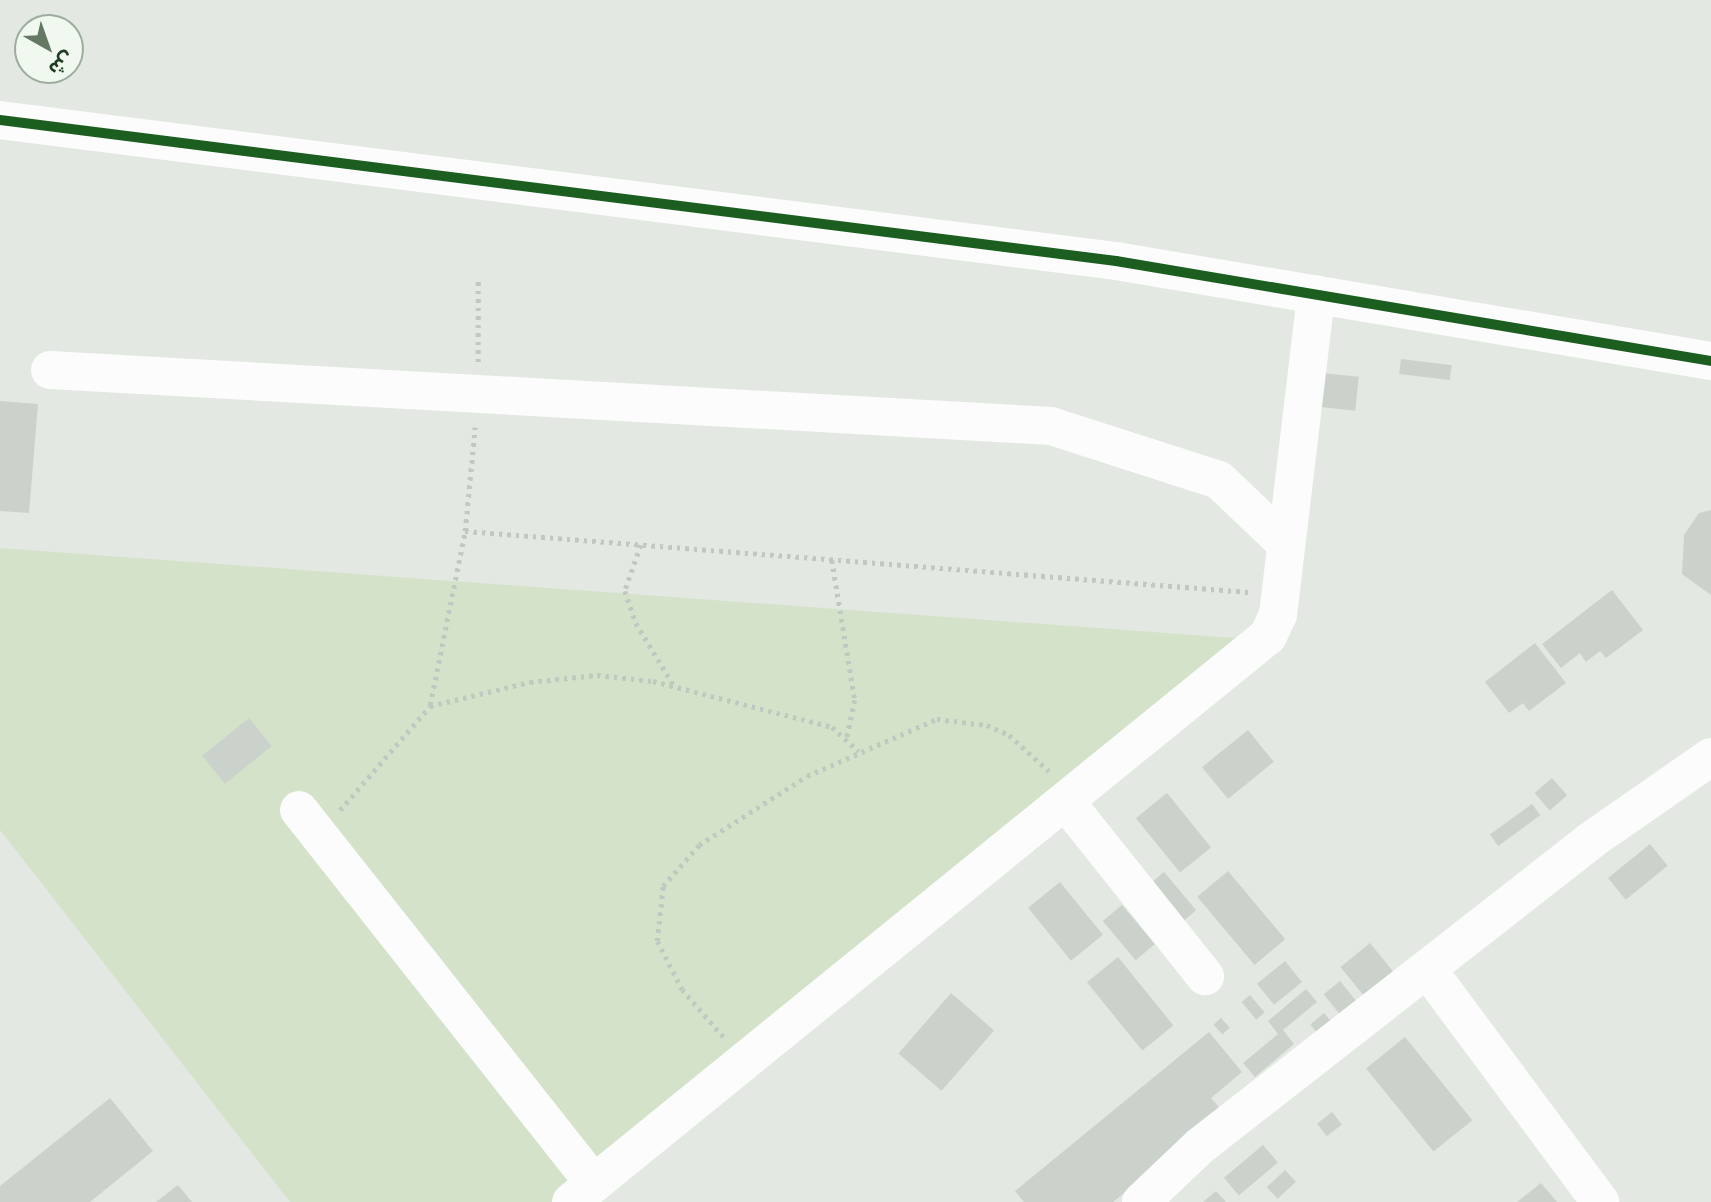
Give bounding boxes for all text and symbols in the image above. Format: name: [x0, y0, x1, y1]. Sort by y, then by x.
north arrow: [14, 14, 84, 84]
text: ش: [44, 47, 79, 81]

